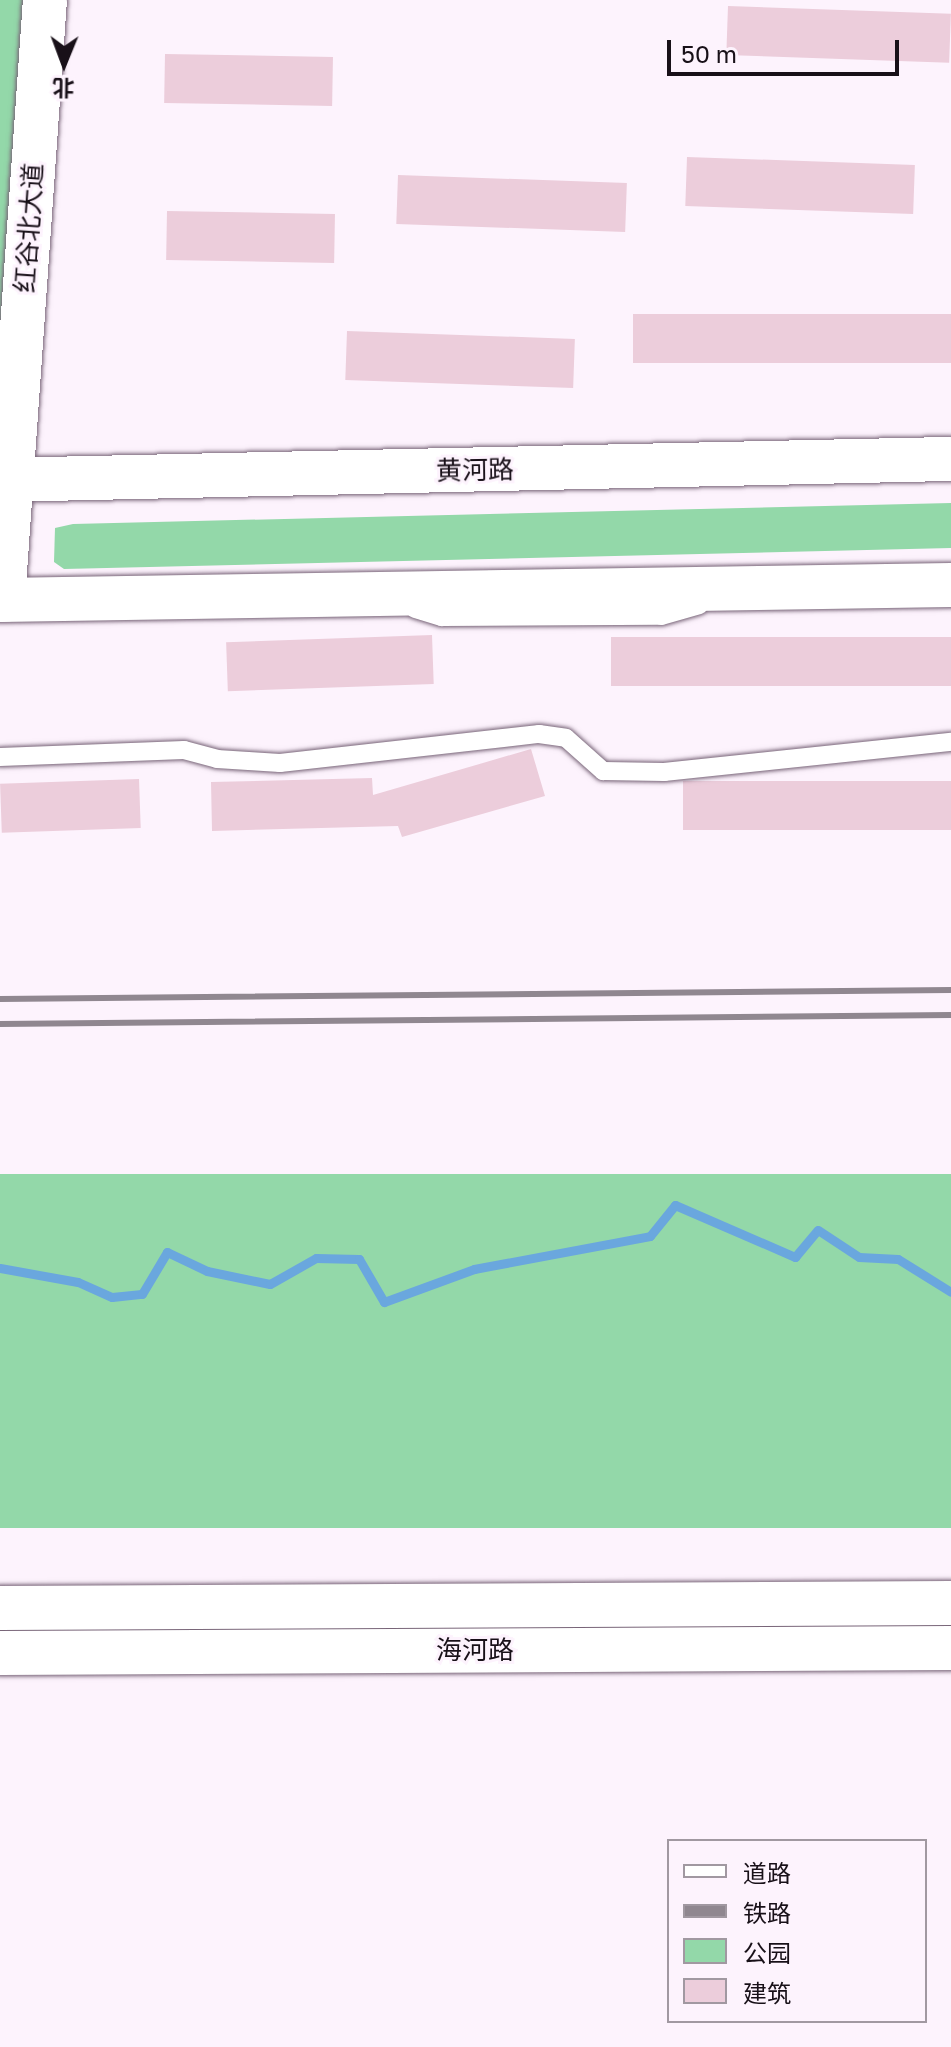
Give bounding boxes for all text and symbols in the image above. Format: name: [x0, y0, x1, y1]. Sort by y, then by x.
north arrow: [24, 24, 104, 104]
scale bar: [671, 24, 903, 74]
text: 50 m: [681, 39, 737, 68]
text: 北: [52, 75, 75, 102]
street label: 红谷北大道: [9, 162, 49, 294]
street label: 黄河路: [436, 454, 514, 486]
street label: 海河路: [436, 1634, 514, 1666]
legend: [667, 1839, 927, 2023]
text: 道路: [743, 1858, 791, 1887]
text: 铁路: [743, 1898, 791, 1927]
text: 公园: [743, 1938, 791, 1967]
text: 建筑: [743, 1978, 791, 2007]

